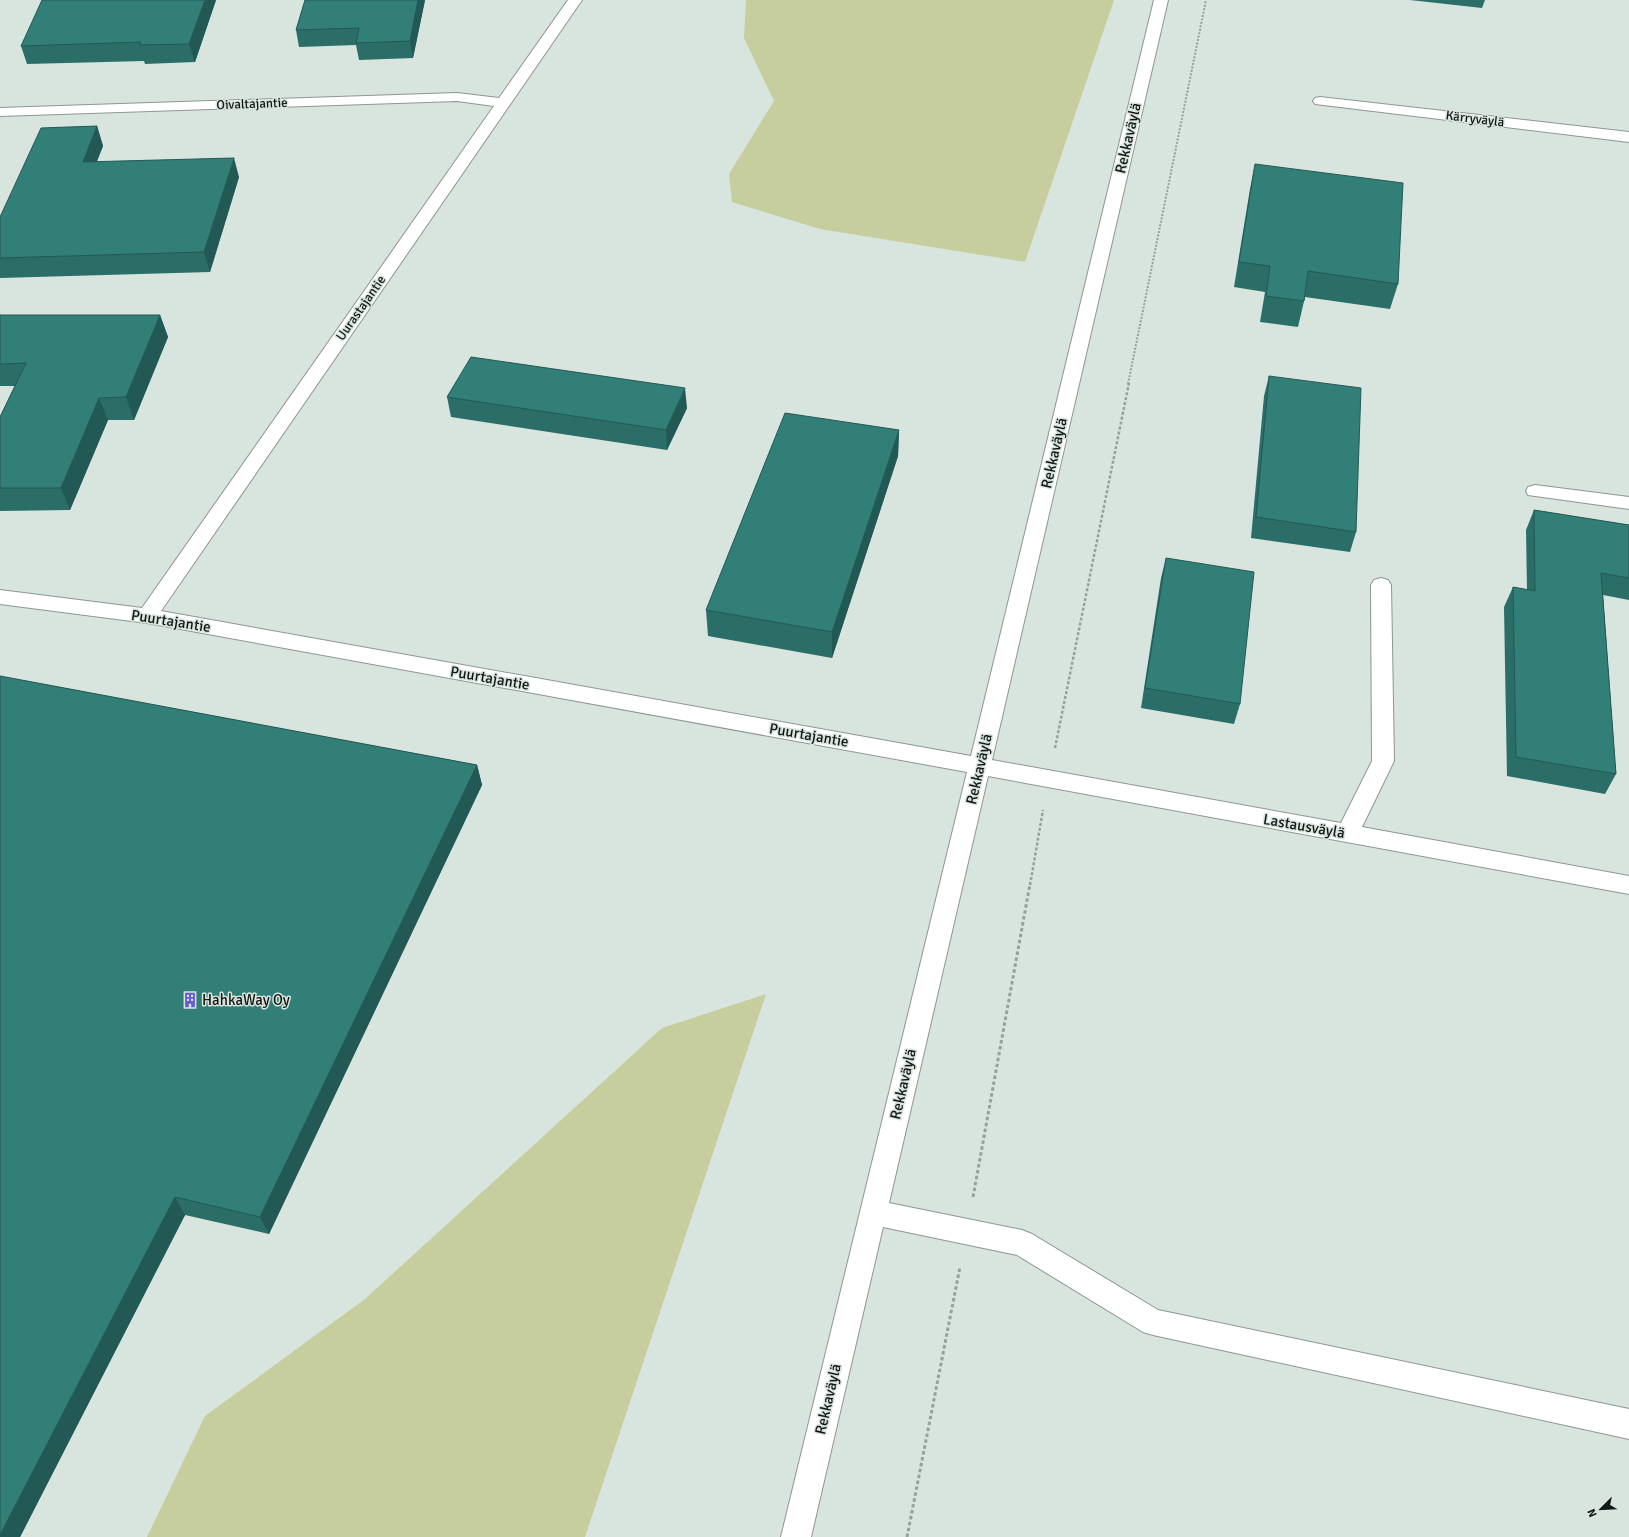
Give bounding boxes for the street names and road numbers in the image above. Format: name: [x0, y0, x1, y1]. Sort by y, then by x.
street label: Oivaltajantie: [216, 95, 288, 113]
street label: Rekkaväylä: [1111, 101, 1145, 175]
street label: Kärryväylä: [1445, 107, 1505, 131]
street label: Uurastajantie: [333, 272, 389, 344]
street label: Rekkaväylä: [1037, 416, 1071, 490]
street label: Puurtajantie: [130, 606, 212, 636]
street label: Puurtajantie: [449, 662, 531, 694]
street label: Puurtajantie: [768, 719, 850, 751]
street label: Rekkaväylä: [962, 732, 996, 806]
street label: Lastausväylä: [1262, 810, 1346, 842]
street label: Rekkaväylä: [886, 1047, 920, 1121]
street label: Rekkaväylä: [811, 1362, 845, 1436]

